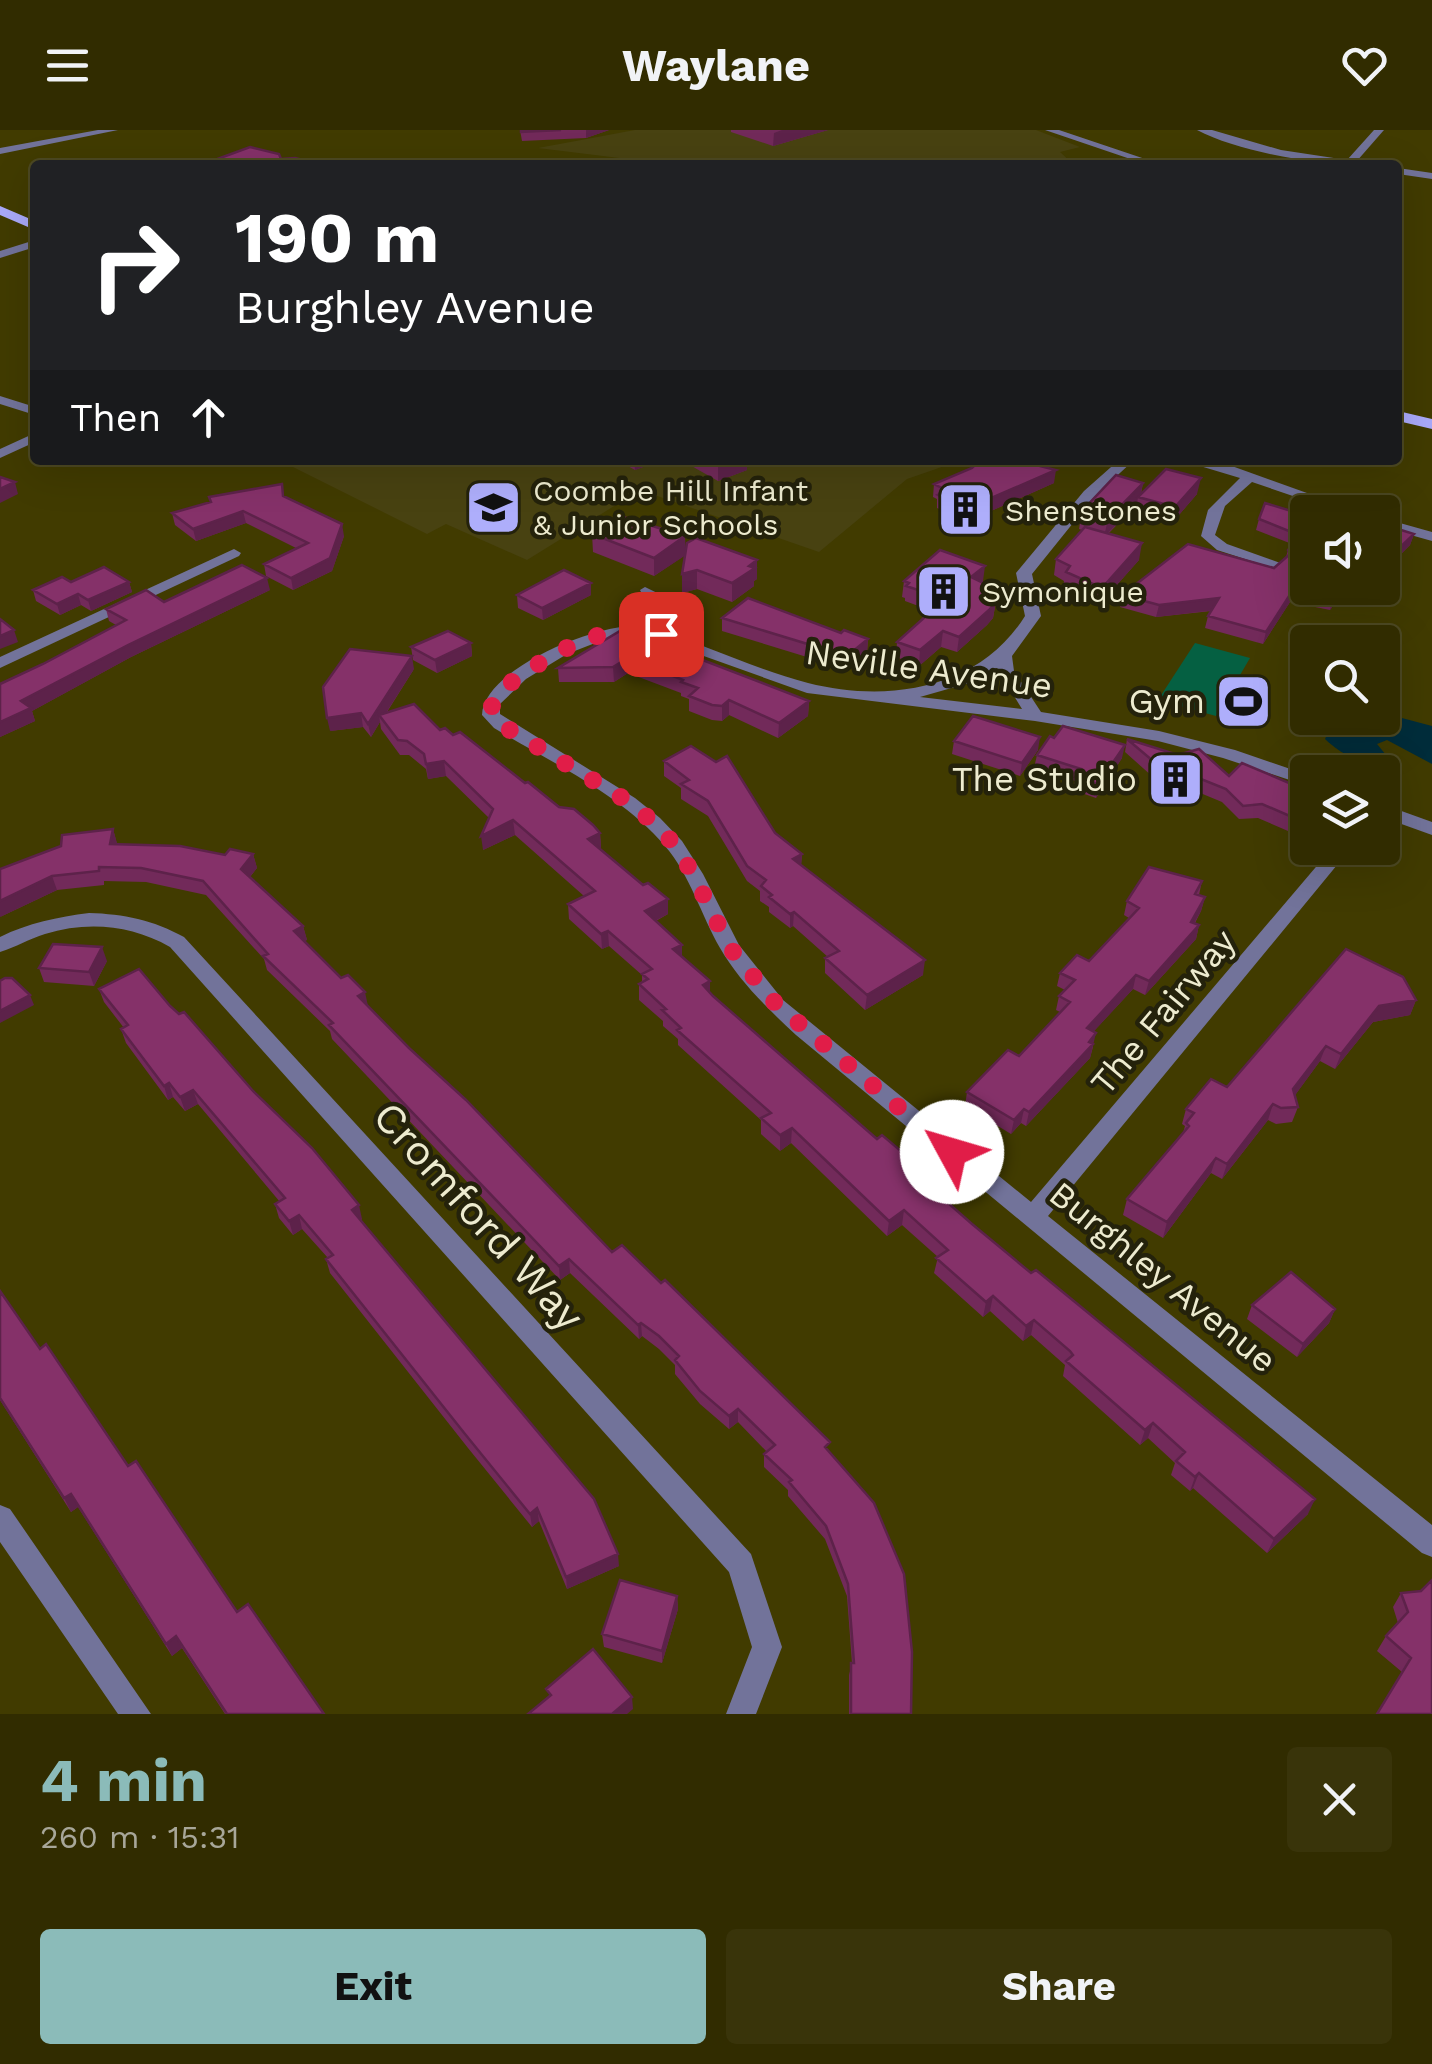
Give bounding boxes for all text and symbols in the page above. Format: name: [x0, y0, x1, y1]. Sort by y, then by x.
icon: menu: [40, 38, 95, 93]
icon: heart: [1337, 38, 1392, 93]
text: Waylane: [622, 39, 810, 92]
text: 190 m: [235, 197, 439, 279]
icon: right: [70, 200, 200, 330]
text: Burghley Avenue: [235, 281, 595, 334]
icon: ahead: [181, 390, 236, 445]
text: Then: [70, 396, 161, 440]
place label: Coombe Hill Infant & Junior Schools: [533, 473, 808, 542]
school or university icon: Coombe Hill Infant & Junior Schools: [464, 477, 524, 537]
building icon: Shenstones: [936, 480, 996, 540]
place label: Shenstones: [1005, 493, 1177, 528]
map controls: [1290, 495, 1400, 865]
button: sound: [1290, 495, 1400, 605]
building icon: Symonique: [913, 561, 973, 621]
place label: Symonique: [982, 574, 1144, 609]
pin: [619, 592, 704, 677]
icon: arrive: [634, 607, 689, 662]
button: search: [1290, 625, 1400, 735]
street label: Neville Avenue: [803, 631, 1055, 707]
sports icon: Gym: [1214, 671, 1274, 731]
place label: Gym: [1128, 680, 1205, 722]
building icon: The Studio: [1146, 749, 1206, 809]
button: layers: [1290, 755, 1400, 865]
place label: The Studio: [952, 758, 1137, 800]
street label: The Fairway: [1082, 921, 1244, 1103]
street label: Cromford Way: [364, 1092, 595, 1341]
position arrow: [900, 1100, 1004, 1204]
street label: Burghley Avenue: [1041, 1173, 1285, 1381]
text: 4 min: [40, 1745, 207, 1816]
button: close: [1287, 1747, 1392, 1852]
text: 260 m · 15:31: [40, 1818, 240, 1856]
button: Exit: [40, 1929, 706, 2044]
button: Share: [726, 1929, 1392, 2044]

